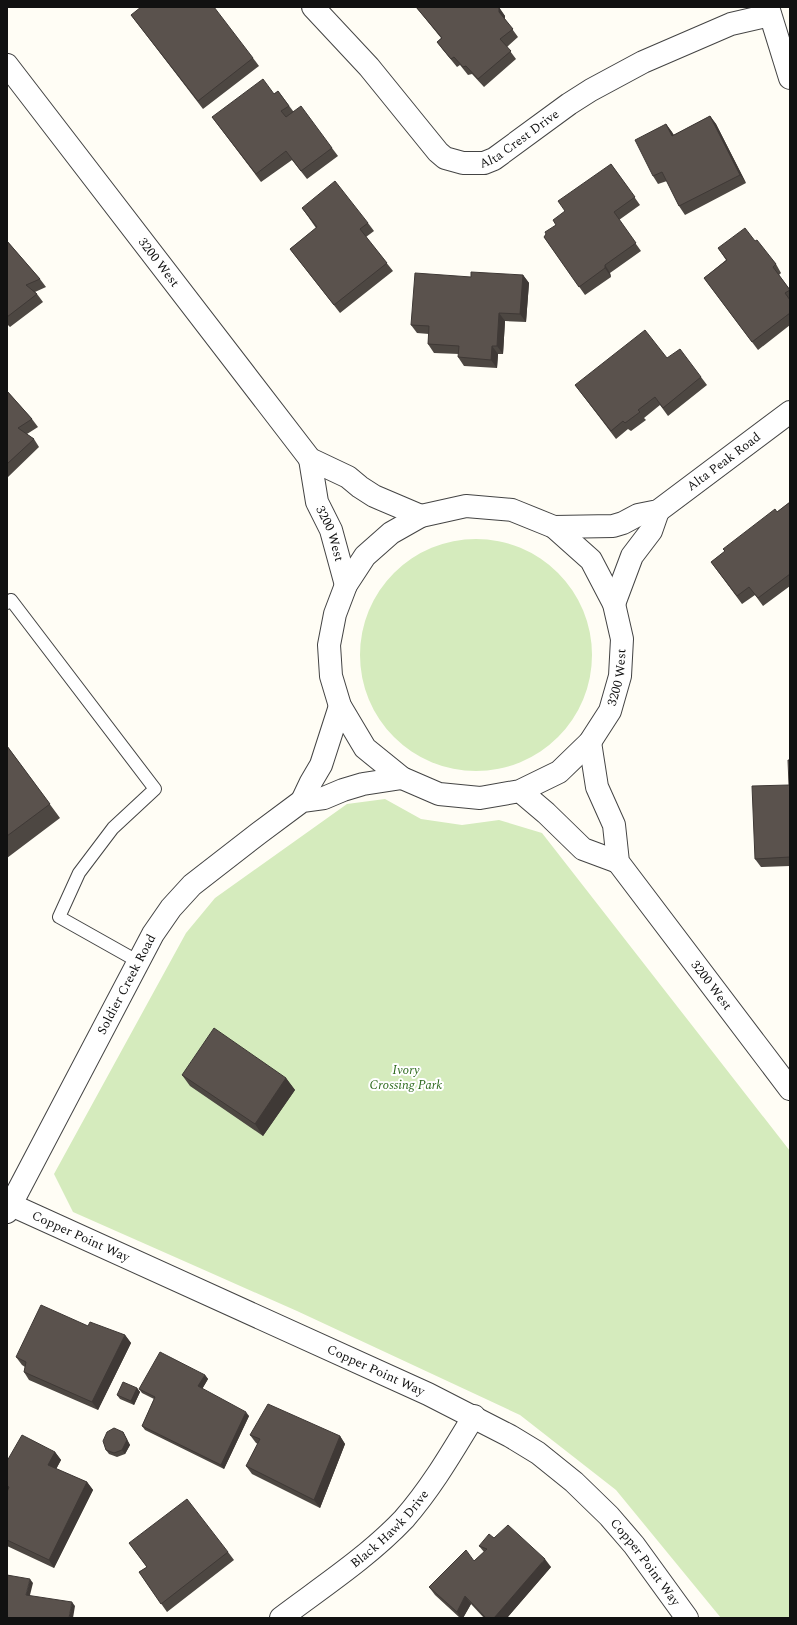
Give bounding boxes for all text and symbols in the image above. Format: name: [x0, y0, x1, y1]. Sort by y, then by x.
street label: Alta Crest Drive: [476, 104, 563, 174]
street label: 3200 West: [133, 233, 185, 292]
street label: Alta Peak Road: [682, 427, 765, 496]
street label: 3200 West: [310, 502, 349, 564]
street label: 3200 West: [602, 648, 631, 708]
street label: Soldier Creek Road: [92, 931, 161, 1038]
street label: 3200 West: [686, 956, 737, 1015]
park label: Ivory Crossing Park: [370, 1060, 442, 1095]
street label: Copper Point Way: [29, 1206, 134, 1268]
street label: Copper Point Way: [324, 1339, 429, 1402]
street label: Black Hawk Drive: [346, 1486, 434, 1573]
street label: Copper Point Way: [605, 1514, 686, 1611]

